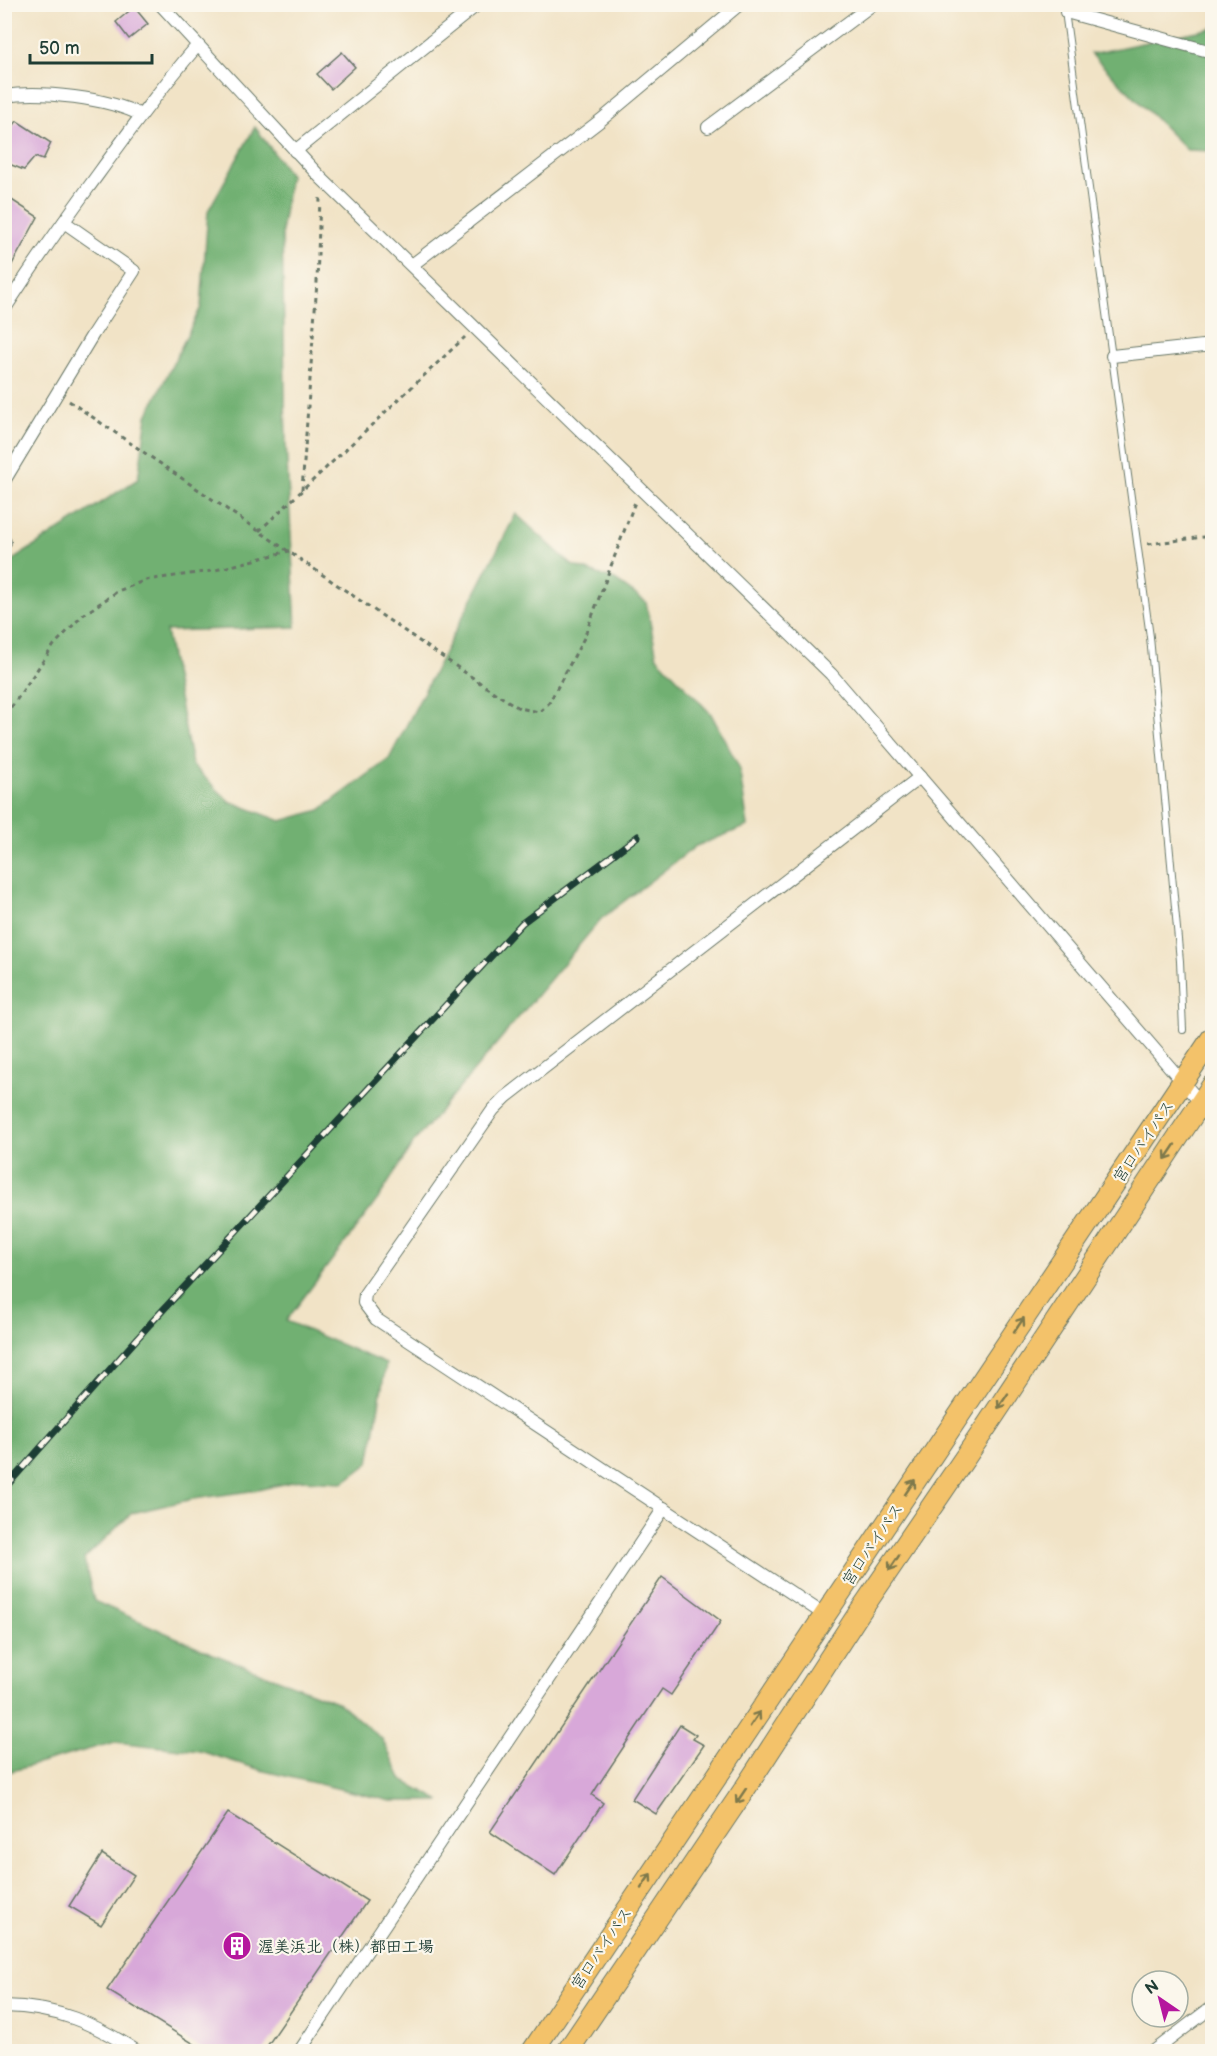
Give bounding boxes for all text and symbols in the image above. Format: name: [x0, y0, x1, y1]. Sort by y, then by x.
scale bar: [30, 27, 152, 65]
text: 50 m: [39, 38, 80, 59]
street label: 宮口バイパス: [1110, 1097, 1179, 1187]
one-way arrow: [1164, 1143, 1176, 1160]
one-way arrow: [1013, 1317, 1025, 1334]
one-way arrow: [997, 1393, 1009, 1409]
one-way arrow: [904, 1479, 916, 1496]
street label: 宮口バイパス: [839, 1500, 908, 1590]
one-way arrow: [887, 1554, 900, 1571]
one-way arrow: [749, 1711, 761, 1728]
one-way arrow: [734, 1787, 746, 1804]
one-way arrow: [640, 1873, 652, 1890]
street label: 宮口バイパス: [568, 1904, 637, 1994]
building icon: 渥美浜北（株）都田工場: [221, 1930, 253, 1962]
place label: 渥美浜北（株）都田工場: [258, 1938, 434, 1957]
north arrow: [1130, 1969, 1190, 2029]
text: N: [1142, 1977, 1163, 1999]

